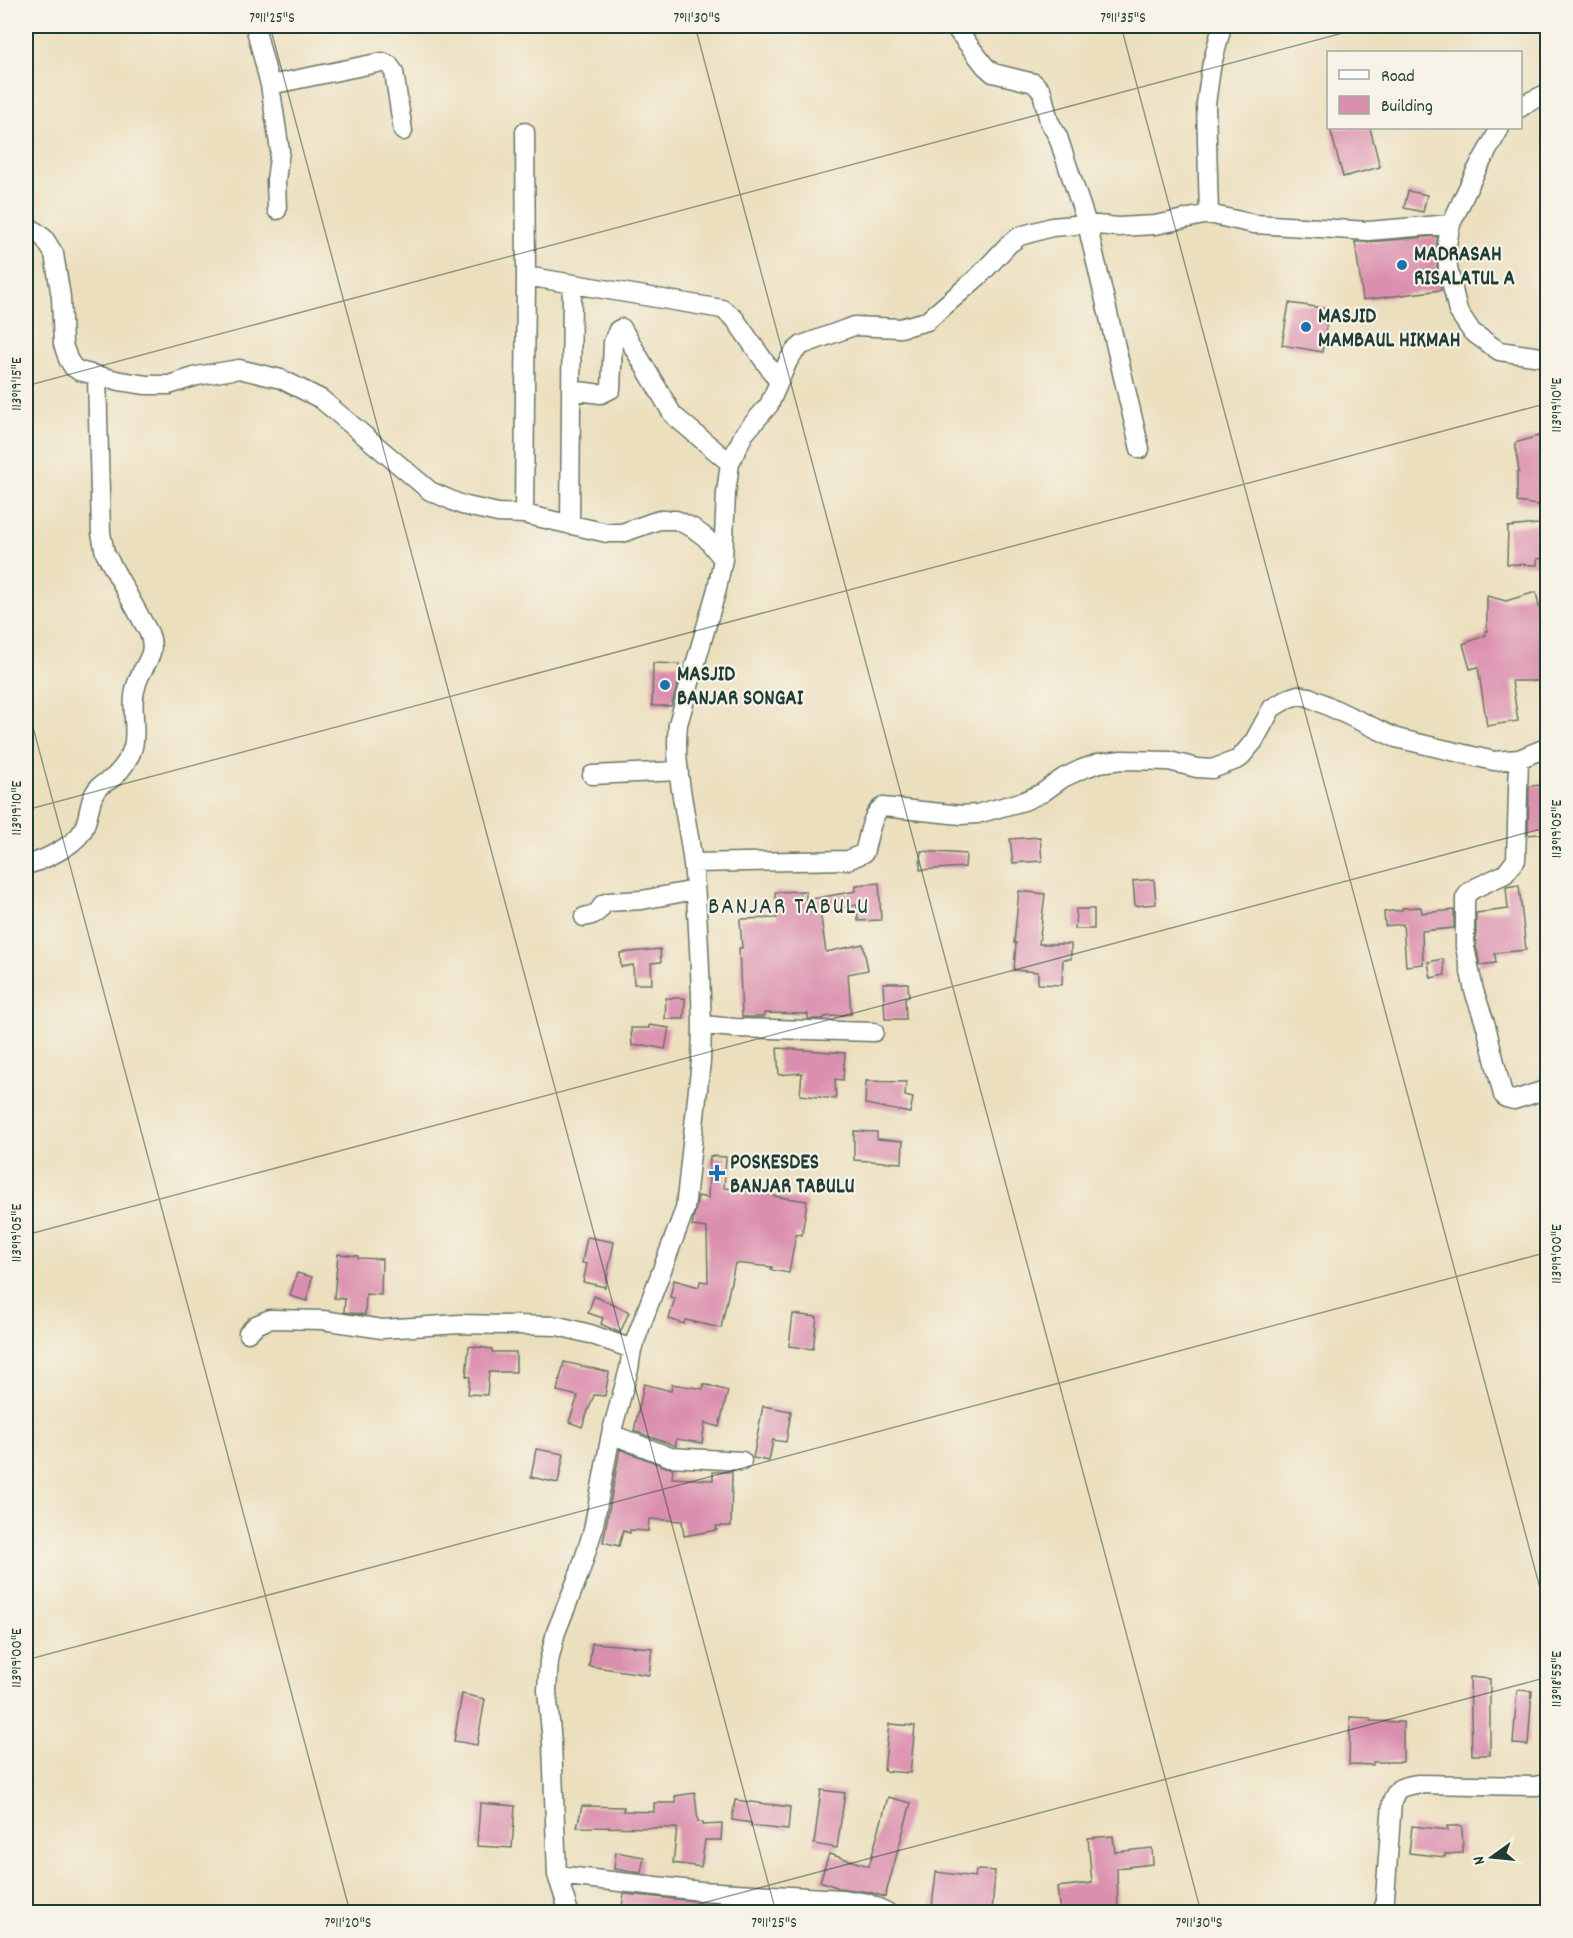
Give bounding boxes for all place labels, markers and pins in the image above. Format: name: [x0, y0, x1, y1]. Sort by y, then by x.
place label: MADRASAH RISALATUL A: [1414, 241, 1515, 295]
marker: MADRASAH RISALATUL A: [1395, 258, 1409, 272]
place label: MASJID MAMBAUL HIKMAH: [1318, 303, 1461, 357]
marker: MASJID MAMBAUL HIKMAH: [1299, 320, 1313, 334]
place label: MASJID BANJAR SONGAI: [677, 661, 804, 715]
marker: MASJID BANJAR SONGAI: [658, 678, 672, 692]
place label: POSKESDES BANJAR TABULU: [730, 1149, 855, 1203]
marker: POSKESDES BANJAR TABULU: [708, 1164, 726, 1182]

